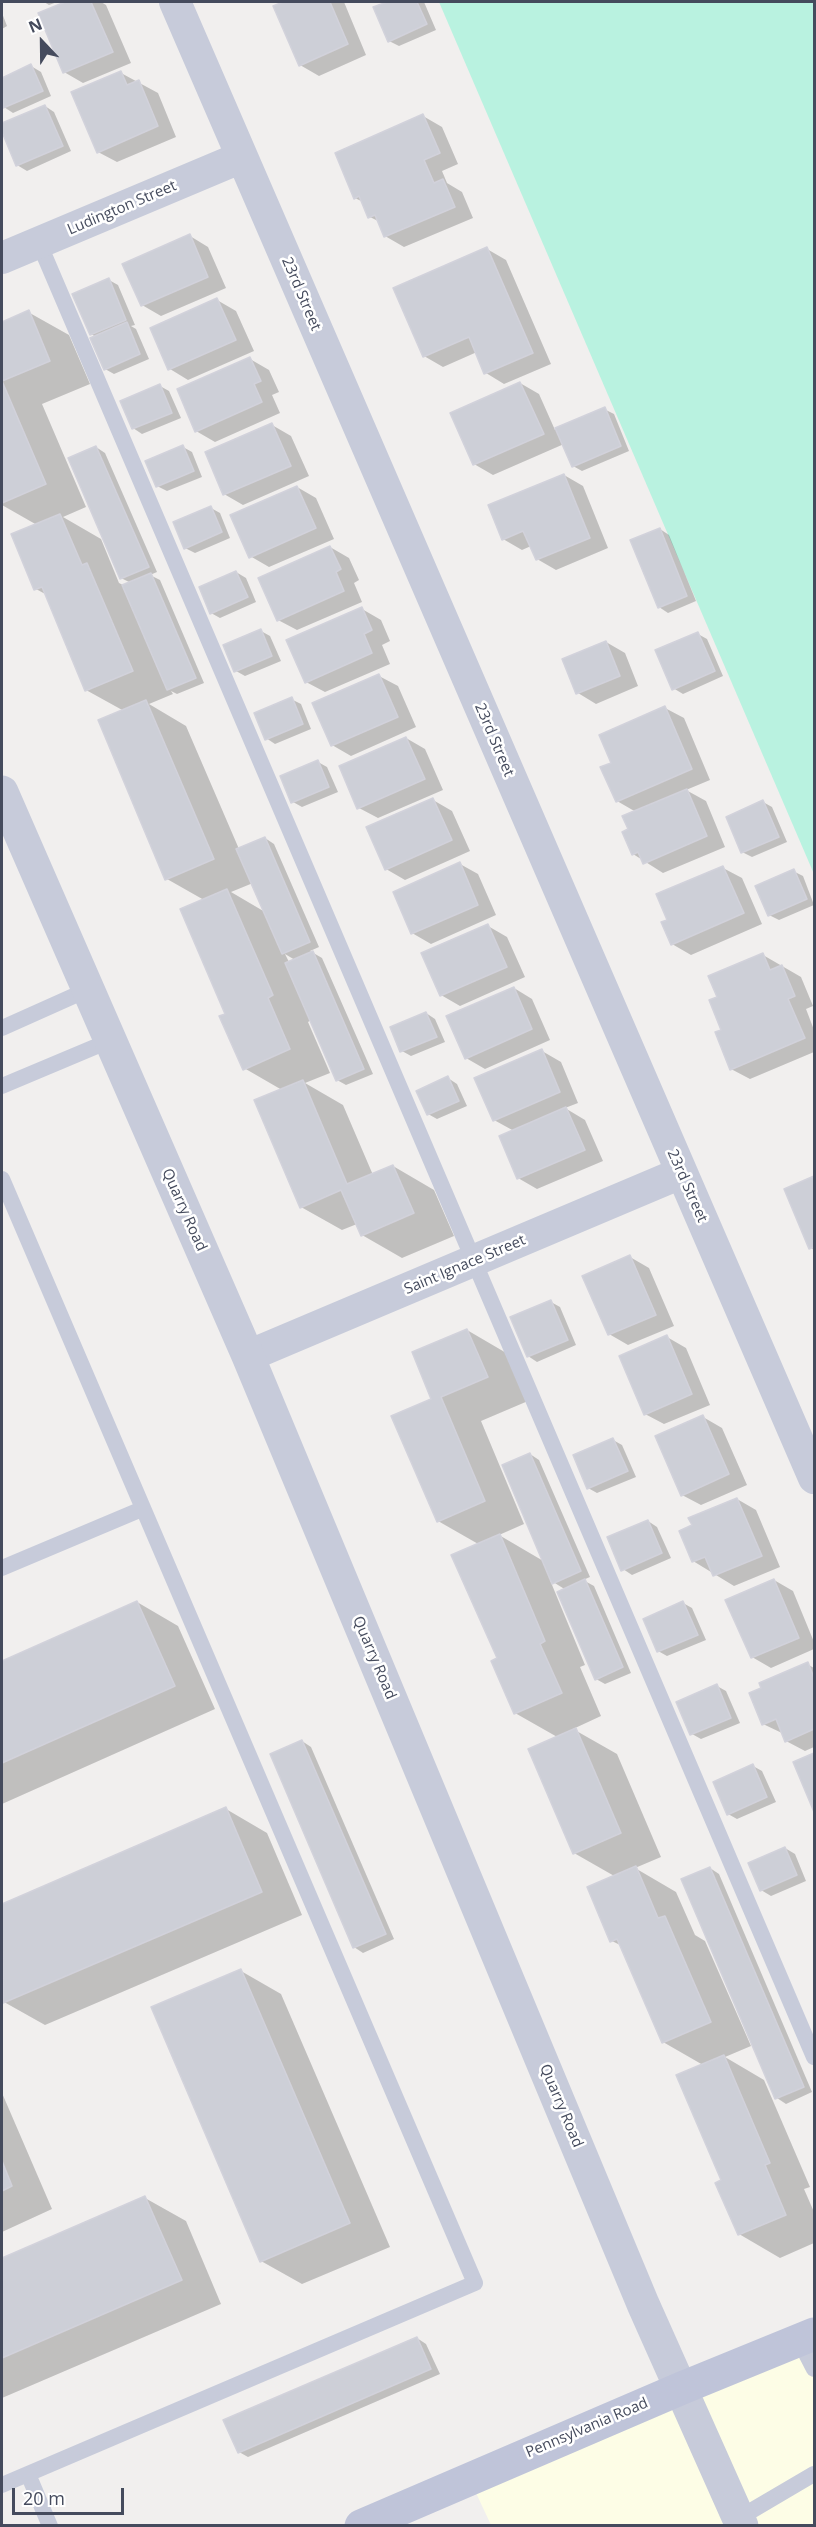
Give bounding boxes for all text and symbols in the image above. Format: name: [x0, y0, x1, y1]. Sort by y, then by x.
north arrow: [12, 12, 72, 72]
text: N: [25, 13, 45, 38]
street label: Ludington Street: [65, 177, 179, 239]
street label: 23rd Street: [277, 254, 325, 334]
street label: 23rd Street: [470, 700, 518, 780]
street label: 23rd Street: [663, 1147, 711, 1225]
street label: Quarry Road: [158, 1166, 210, 1254]
street label: Saint Ignace Street: [402, 1231, 528, 1299]
street label: Quarry Road: [348, 1614, 400, 1702]
street label: Quarry Road: [535, 2062, 587, 2150]
street label: Pennsylvania Road: [523, 2394, 651, 2462]
scale bar: [15, 2476, 128, 2514]
text: 20 m: [23, 2486, 65, 2510]

